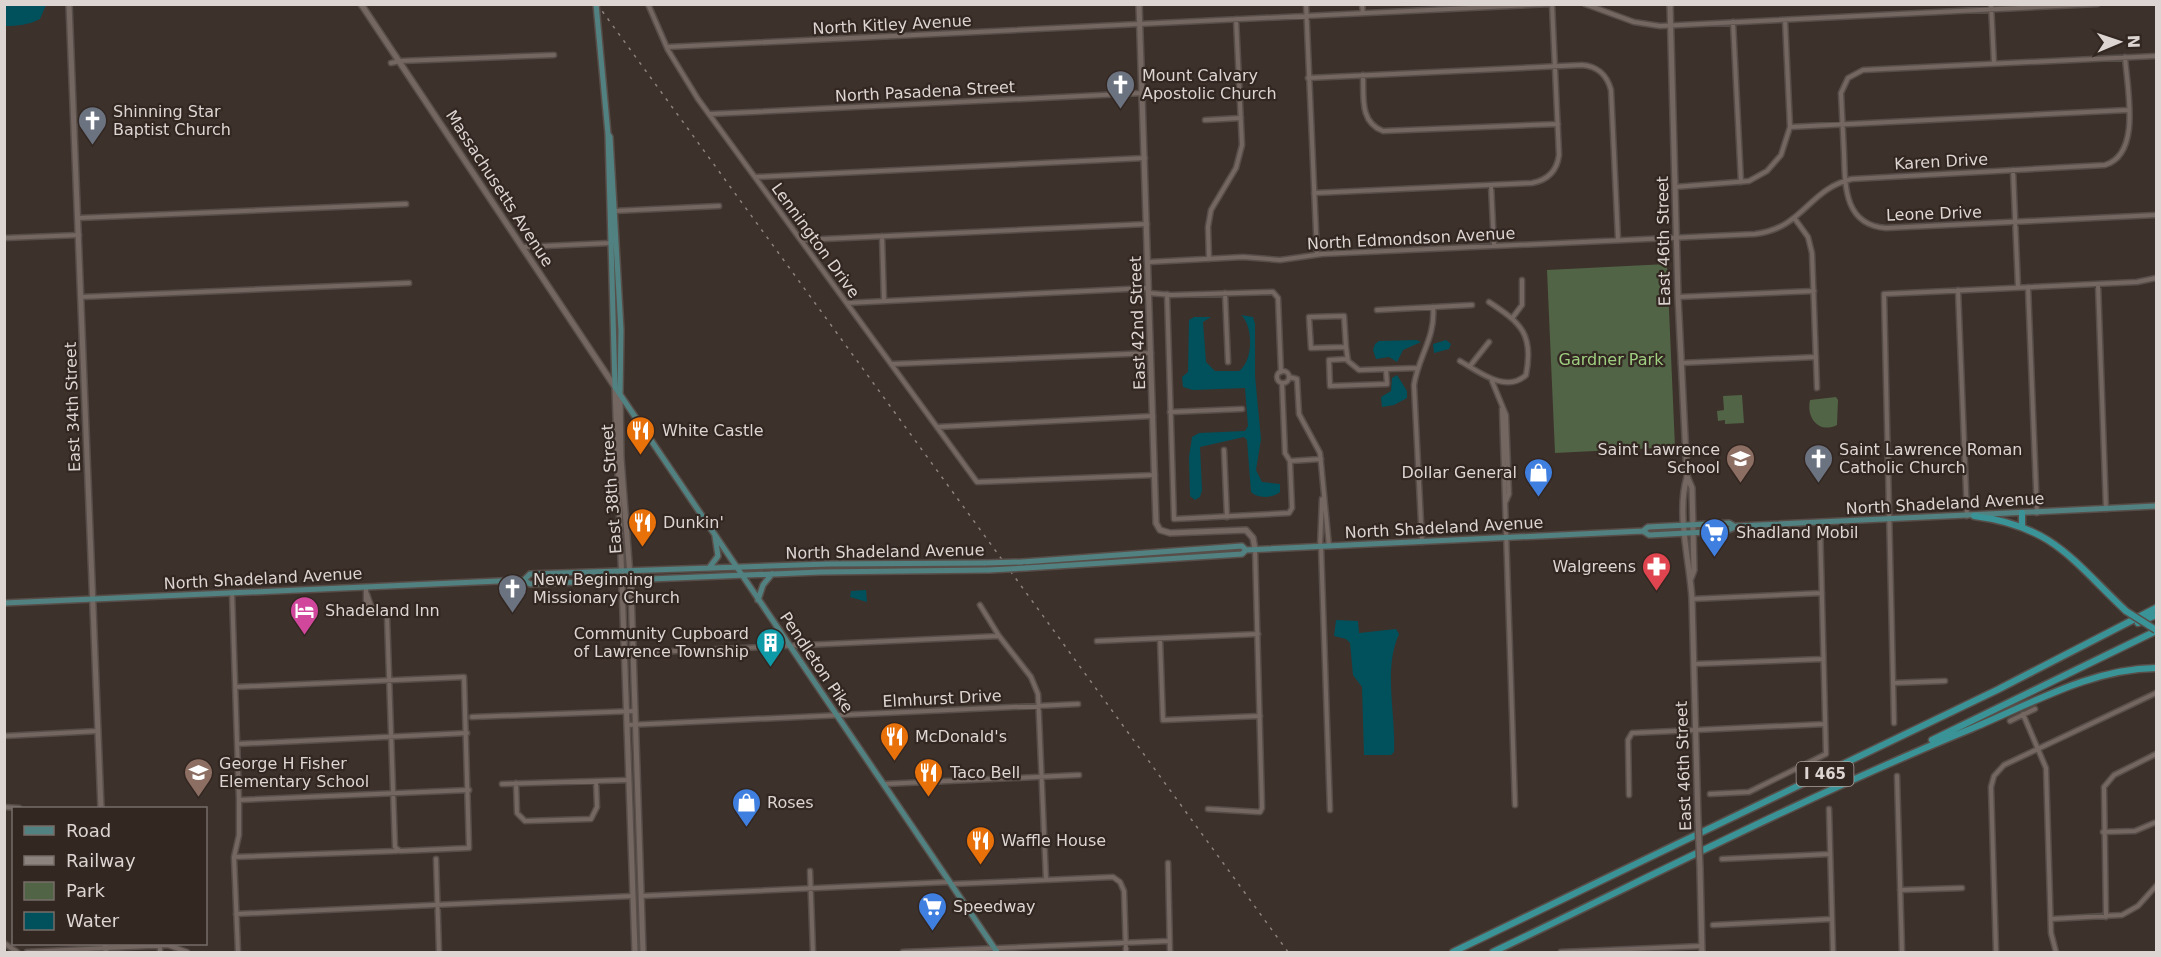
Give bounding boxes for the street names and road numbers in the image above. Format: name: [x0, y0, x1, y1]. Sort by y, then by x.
street label: North Kitley Avenue: [812, 11, 972, 38]
street label: North Pasadena Street: [834, 77, 1016, 106]
street label: Massachusetts Avenue: [442, 106, 557, 270]
street label: Karen Drive: [1894, 150, 1988, 173]
street label: East 46th Street: [1653, 176, 1674, 306]
street label: Lennington Drive: [768, 179, 864, 301]
street label: Leone Drive: [1886, 202, 1982, 225]
street label: North Edmondson Avenue: [1306, 224, 1516, 253]
street label: East 42nd Street: [1126, 256, 1149, 390]
street label: East 34th Street: [61, 342, 84, 472]
street label: East 38th Street: [597, 423, 626, 555]
street label: North Shadeland Avenue: [1845, 489, 2045, 518]
street label: North Shadeland Avenue: [1344, 513, 1544, 542]
street label: North Shadeland Avenue: [785, 540, 985, 563]
street label: North Shadeland Avenue: [163, 564, 363, 593]
street label: Pendleton Pike: [776, 608, 857, 716]
street label: Elmhurst Drive: [882, 686, 1002, 711]
street label: East 46th Street: [1672, 701, 1695, 831]
road number: I 465: [1796, 762, 1854, 786]

